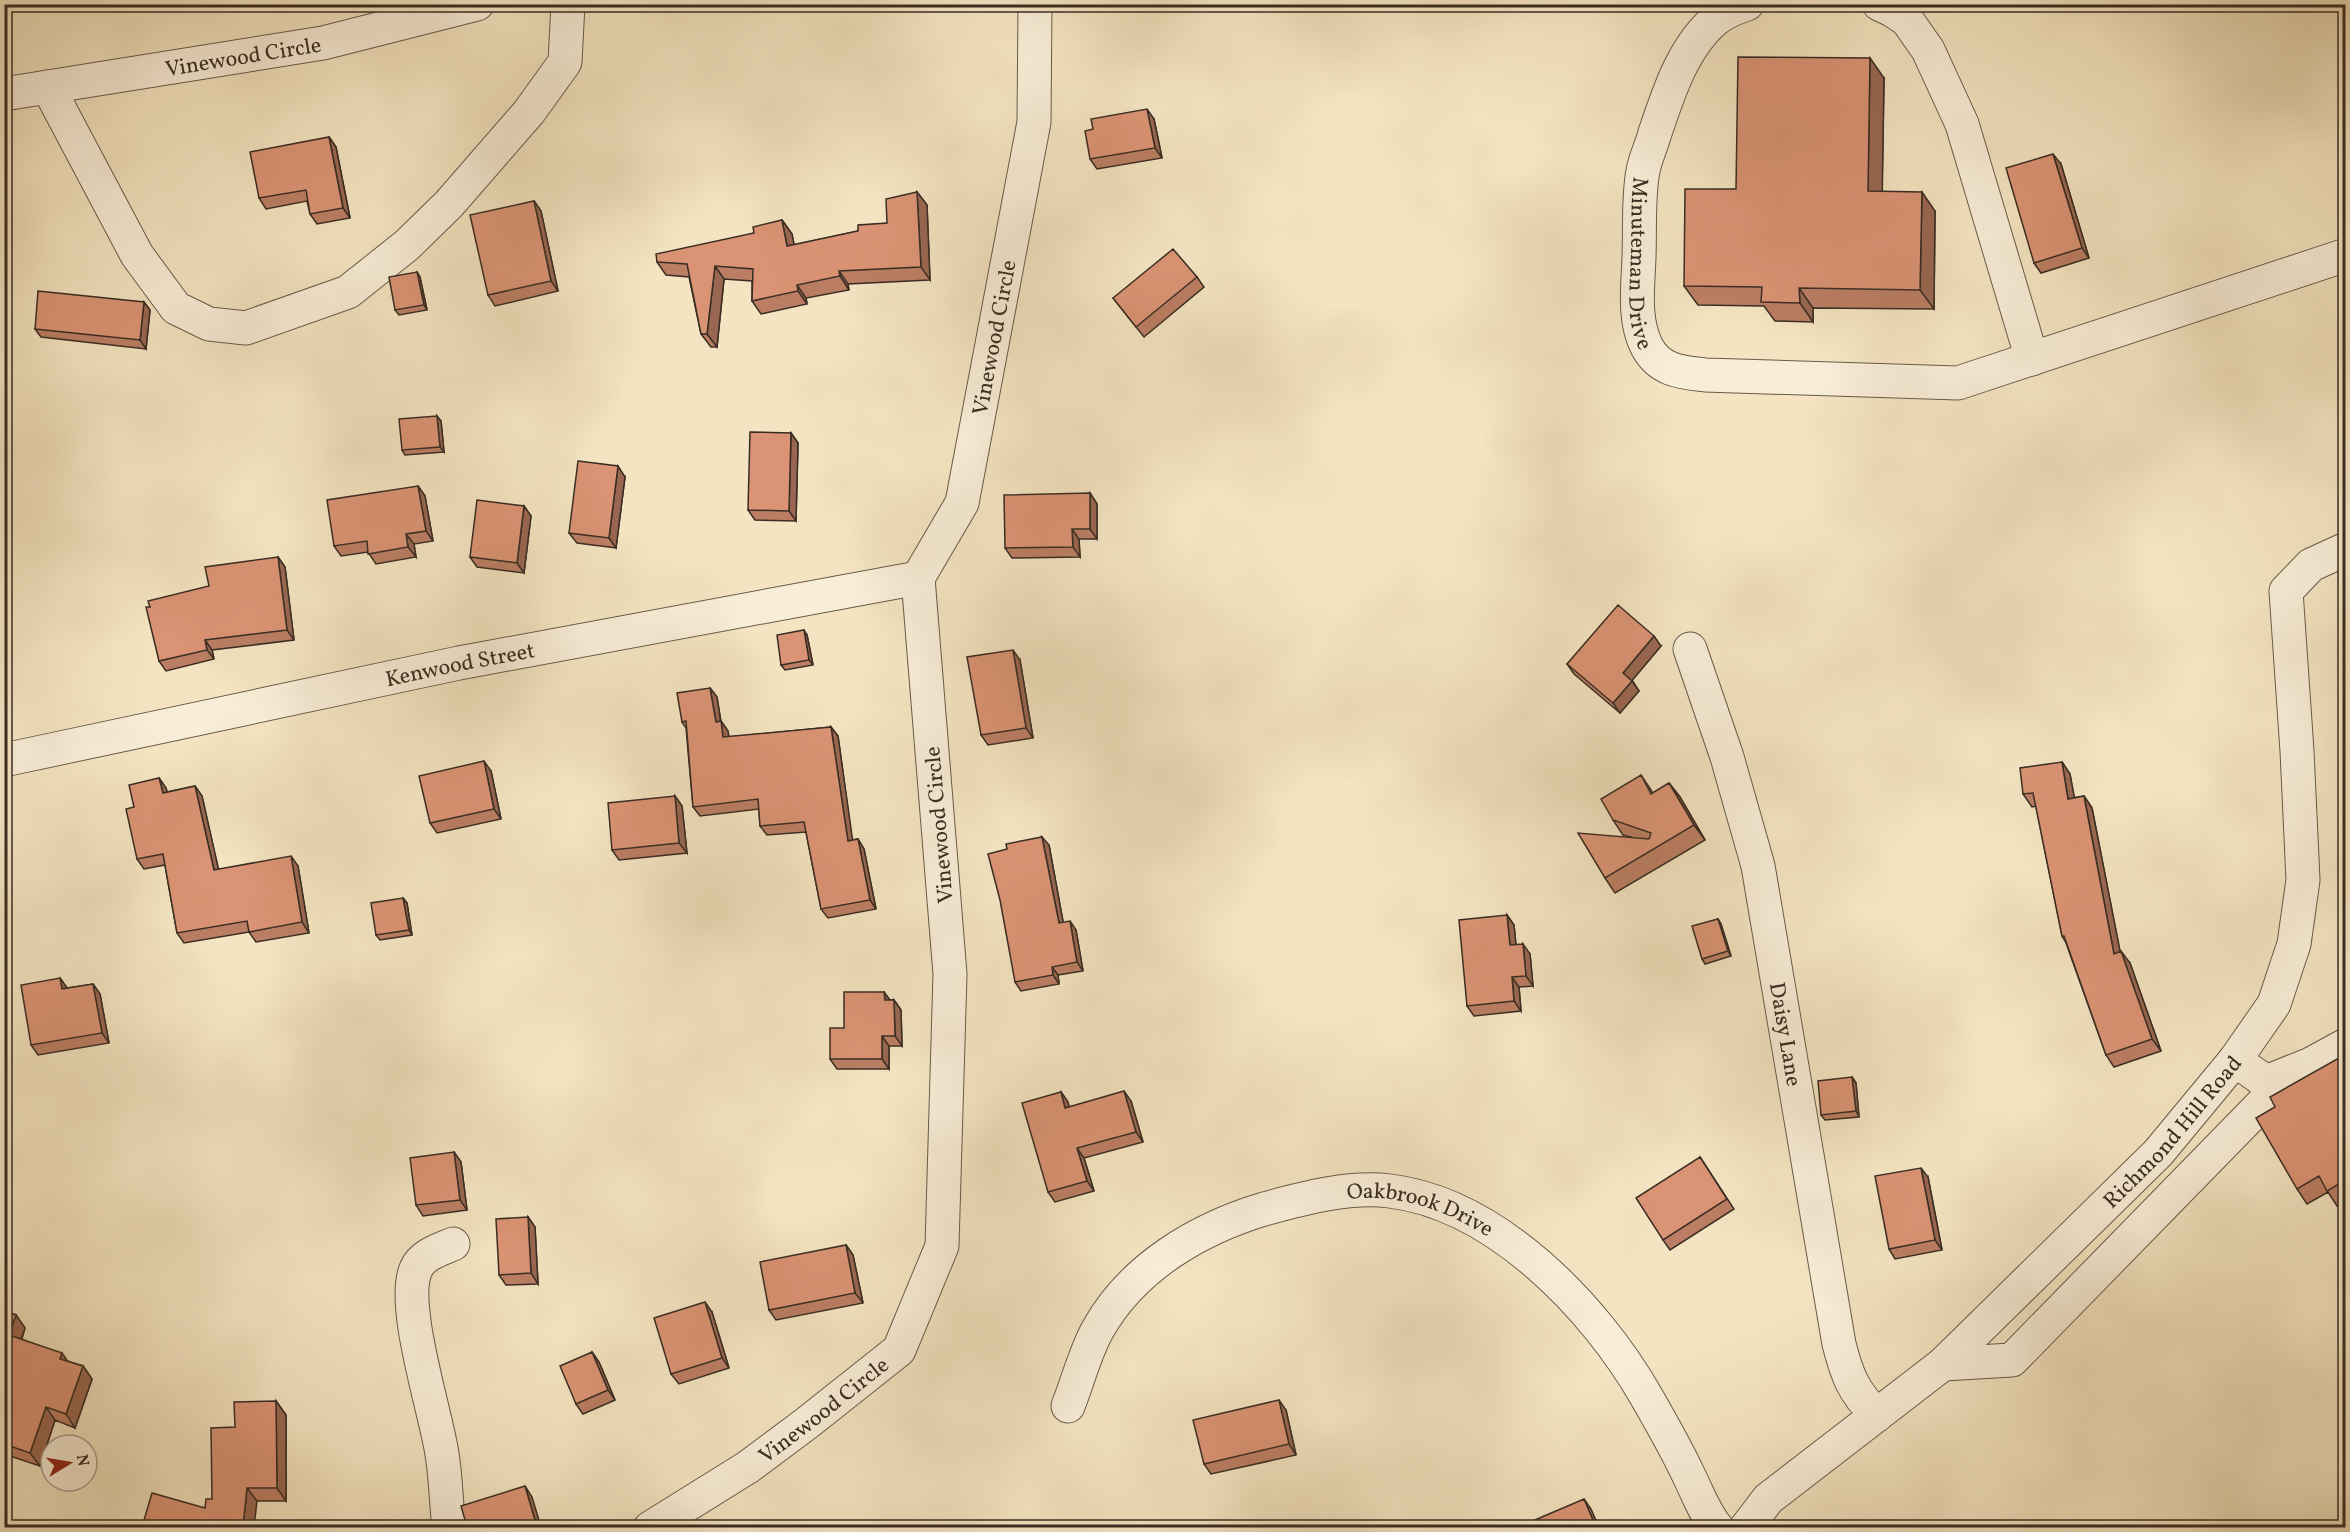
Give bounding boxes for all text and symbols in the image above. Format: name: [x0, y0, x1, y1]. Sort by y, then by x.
street label: Vinewood Circle: [163, 31, 324, 86]
street label: Minuteman Drive: [1619, 176, 1659, 355]
street label: Vinewood Circle: [966, 257, 1026, 418]
street label: Kenwood Street: [383, 636, 538, 696]
street label: Vinewood Circle: [918, 745, 963, 905]
street label: Daisy Lane: [1760, 980, 1808, 1089]
street label: Richmond Hill Road: [2097, 1050, 2250, 1217]
street label: Oakbrook Drive: [1346, 1177, 1499, 1245]
street label: Vinewood Circle: [753, 1351, 896, 1472]
north arrow: [39, 1433, 99, 1493]
text: N: [70, 1453, 94, 1469]

